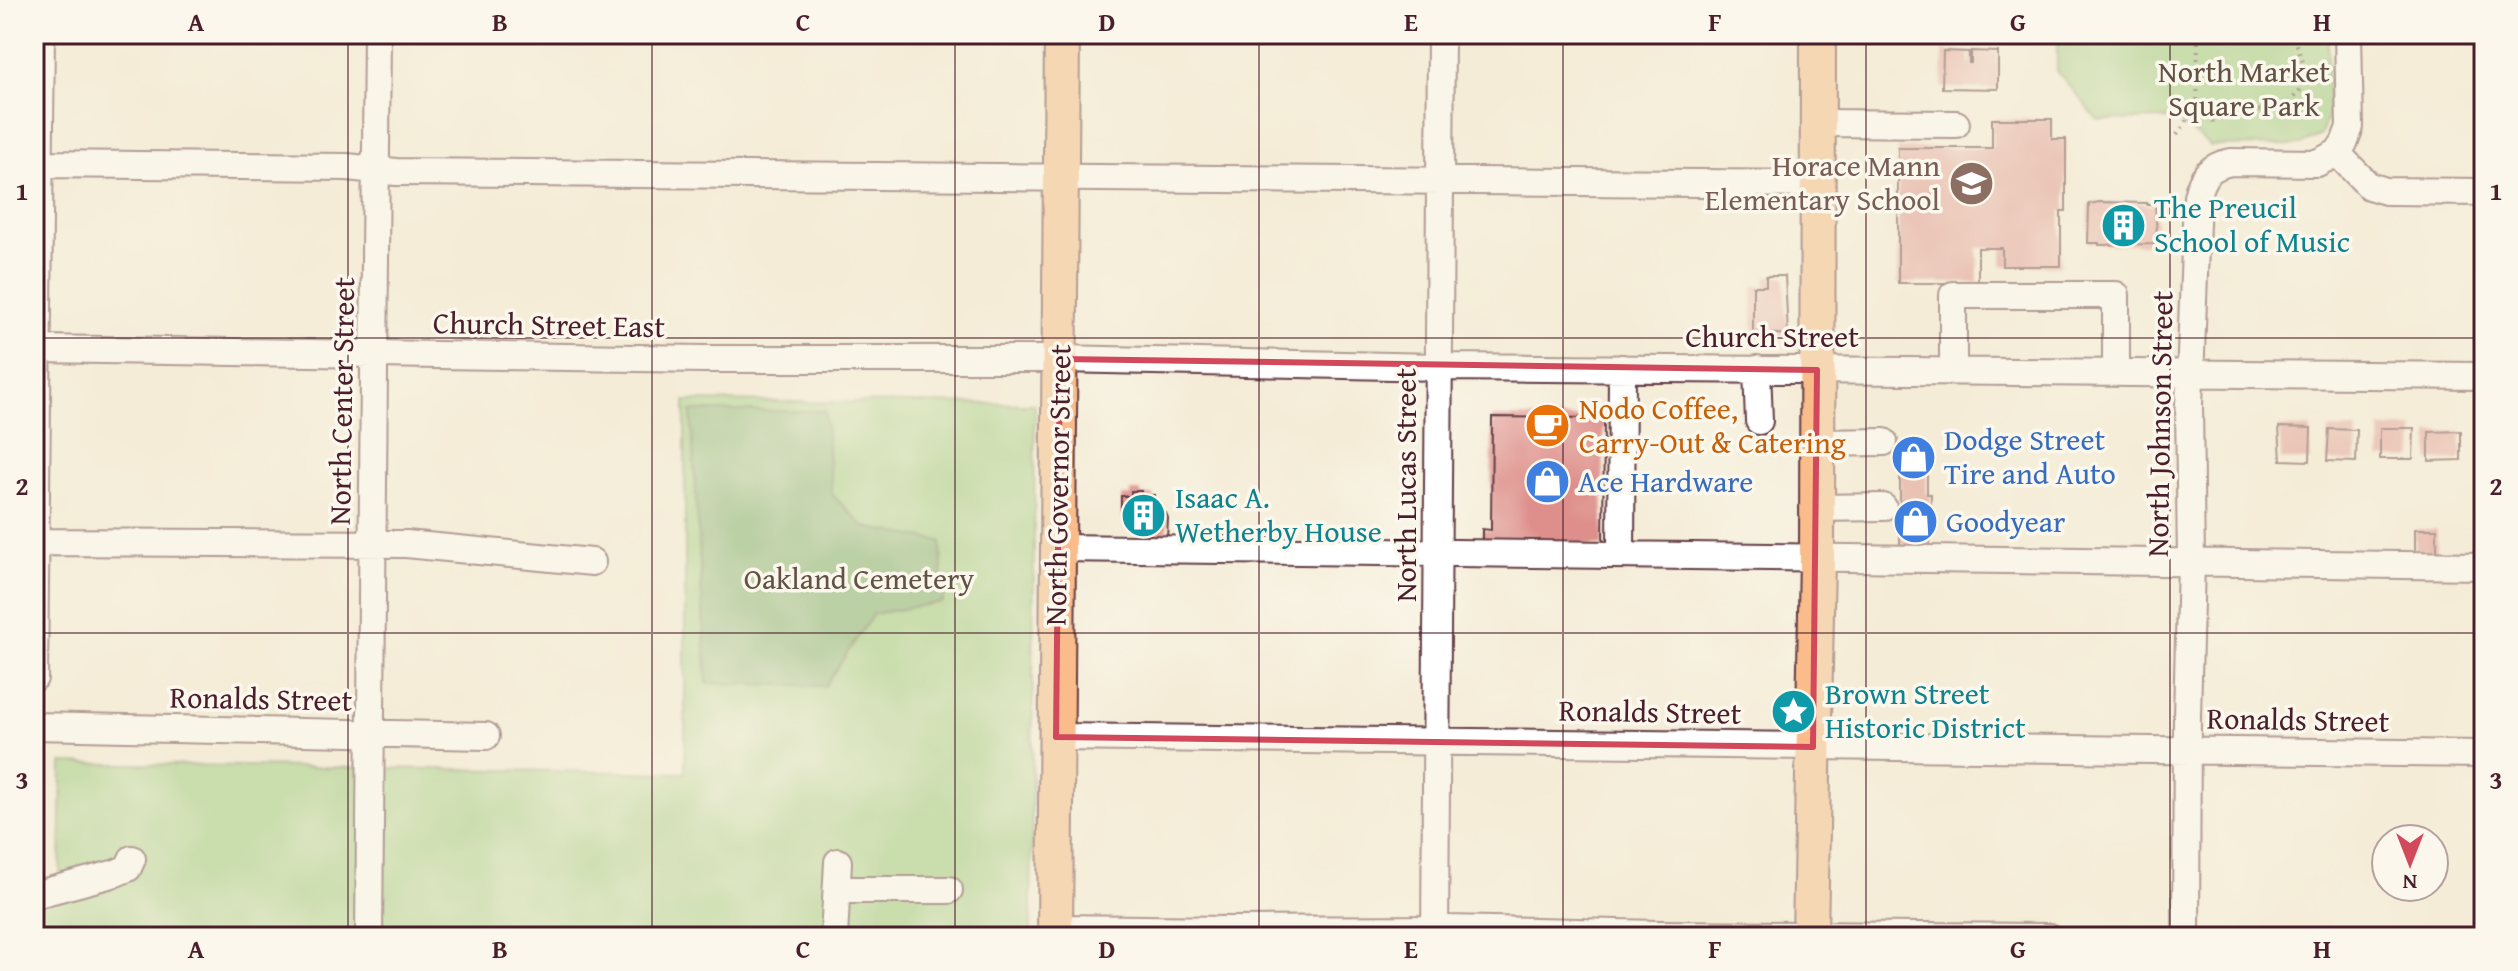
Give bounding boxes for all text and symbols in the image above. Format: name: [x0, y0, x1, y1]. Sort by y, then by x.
text: A: [188, 2, 205, 41]
text: B: [492, 2, 508, 41]
text: C: [796, 2, 810, 41]
text: D: [1099, 2, 1115, 41]
text: E: [1404, 2, 1418, 41]
text: F: [1708, 2, 1722, 41]
text: G: [2010, 2, 2026, 41]
text: H: [2313, 2, 2331, 41]
park label: North Market Square Park: [2158, 49, 2330, 127]
place label: Horace Mann Elementary School: [1705, 143, 1940, 221]
school or university icon: Horace Mann Elementary School: [1947, 159, 1995, 207]
text: 1: [15, 171, 29, 210]
text: 1: [2489, 171, 2503, 210]
place label: The Preucil School of Music: [2154, 185, 2350, 263]
building icon: The Preucil School of Music: [2099, 201, 2147, 249]
street label: North Center Street: [317, 276, 365, 525]
street label: North Johnson Street: [2135, 290, 2183, 558]
street label: Church Street East: [433, 300, 666, 348]
street label: Church Street: [1685, 314, 1859, 358]
street label: North Governor Street: [1033, 344, 1081, 626]
street label: North Lucas Street: [1383, 368, 1427, 602]
place label: Nodo Coffee, Carry-Out & Catering: [1579, 386, 1846, 464]
cafe icon: Nodo Coffee, Carry-Out & Catering: [1524, 402, 1572, 450]
place label: Dodge Street Tire and Auto: [1944, 417, 2116, 495]
shop icon: Dodge Street Tire and Auto: [1889, 433, 1937, 481]
shop icon: Ace Hardware: [1523, 458, 1571, 506]
place label: Ace Hardware: [1578, 459, 1753, 503]
text: 2: [15, 466, 29, 505]
text: 2: [2489, 466, 2503, 505]
place label: Isaac A. Wetherby House: [1175, 475, 1382, 553]
building icon: Isaac A. Wetherby House: [1120, 491, 1168, 539]
shop icon: Goodyear: [1891, 498, 1939, 546]
place label: Goodyear: [1946, 499, 2065, 543]
park label: Oakland Cemetery: [744, 556, 974, 600]
place label: Brown Street Historic District: [1825, 671, 2026, 749]
street label: Ronalds Street: [169, 674, 353, 722]
street label: Ronalds Street: [1558, 687, 1742, 735]
place icon: Brown Street Historic District: [1770, 687, 1818, 735]
street label: Ronalds Street: [2206, 695, 2390, 743]
text: 3: [15, 760, 29, 799]
text: 3: [2489, 760, 2503, 799]
north arrow: [2370, 823, 2450, 903]
text: N: [2402, 867, 2417, 899]
text: A: [188, 929, 205, 968]
text: B: [492, 929, 508, 968]
text: C: [796, 929, 810, 968]
text: D: [1099, 929, 1115, 968]
text: E: [1404, 929, 1418, 968]
text: F: [1708, 929, 1722, 968]
text: G: [2010, 929, 2026, 968]
text: H: [2313, 929, 2331, 968]

